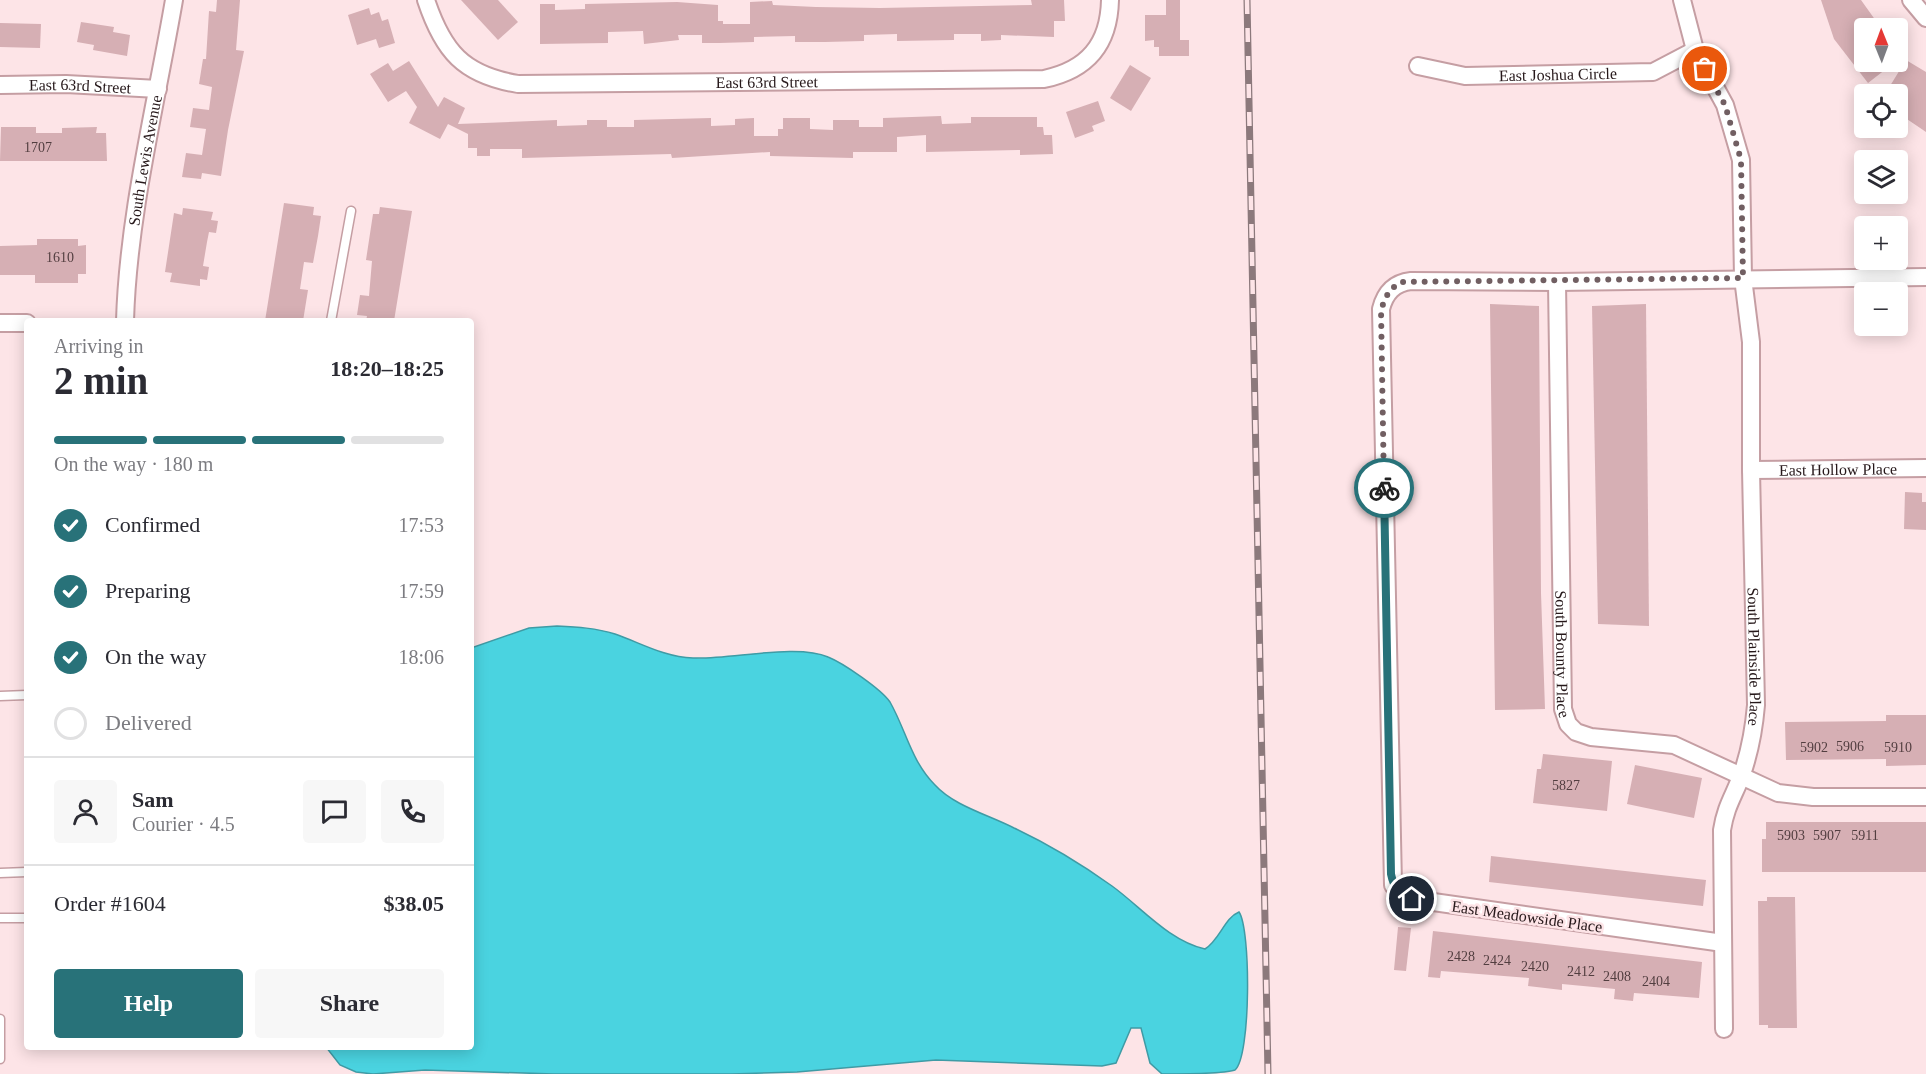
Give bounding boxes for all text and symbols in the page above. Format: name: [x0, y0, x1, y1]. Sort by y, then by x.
north arrow: [1854, 18, 1908, 72]
map controls: [1854, 18, 1908, 336]
pin: [1679, 43, 1730, 94]
icon: bag: [1688, 52, 1721, 85]
street label: East Joshua Circle: [1499, 65, 1617, 84]
street label: East 63rd Street: [716, 73, 819, 91]
street label: East 63rd Street: [29, 76, 132, 97]
button: locate: [1854, 84, 1908, 138]
street label: South Lewis Avenue: [125, 94, 165, 227]
house number: 1707: [24, 140, 52, 155]
button: layers: [1854, 150, 1908, 204]
button: +: [1854, 216, 1908, 270]
house number: 1610: [46, 250, 74, 265]
button: −: [1854, 282, 1908, 336]
text: Arriving in: [54, 335, 143, 357]
text: 18:20–18:25: [330, 356, 444, 381]
text: 2 min: [54, 359, 148, 402]
text: On the way · 180 m: [54, 453, 213, 475]
courier: [1354, 458, 1414, 518]
street label: East Hollow Place: [1779, 460, 1897, 479]
icon: bike: [1368, 472, 1401, 505]
icon: check: [54, 509, 87, 542]
text: Confirmed: [105, 512, 200, 537]
text: 17:53: [398, 514, 444, 536]
icon: check: [54, 575, 87, 608]
text: Preparing: [105, 578, 191, 603]
text: 17:59: [398, 580, 444, 602]
street label: South Plainside Place: [1745, 587, 1764, 727]
street label: South Bounty Place: [1552, 590, 1573, 720]
icon: check: [54, 641, 87, 674]
text: On the way: [105, 644, 206, 669]
text: 18:06: [398, 646, 444, 668]
text: Delivered: [105, 710, 192, 735]
house number: 5906: [1836, 739, 1864, 754]
house number: 5902: [1800, 740, 1828, 755]
house number: 5910: [1884, 740, 1912, 755]
house number: 5827: [1552, 778, 1580, 793]
button: person: [54, 780, 117, 843]
button: chat: [303, 780, 366, 843]
button: phone: [381, 780, 444, 843]
text: Sam: [132, 787, 174, 812]
text: Courier · 4.5: [132, 813, 235, 835]
house number: 5903: [1777, 828, 1805, 843]
house number: 5907: [1813, 828, 1841, 843]
house number: 5911: [1851, 828, 1879, 843]
pin: [1386, 873, 1437, 924]
icon: home: [1395, 882, 1428, 915]
text: Order #1604: [54, 891, 166, 916]
text: $38.05: [384, 891, 444, 916]
street label: East Meadowside Place: [1451, 898, 1603, 935]
house number: 2428: [1447, 949, 1475, 964]
house number: 2424: [1483, 953, 1511, 968]
house number: 2420: [1521, 959, 1549, 974]
house number: 2412: [1567, 964, 1595, 979]
button: Help: [54, 969, 243, 1038]
button: Share: [255, 969, 444, 1038]
house number: 2408: [1603, 969, 1631, 984]
house number: 2404: [1642, 974, 1670, 989]

